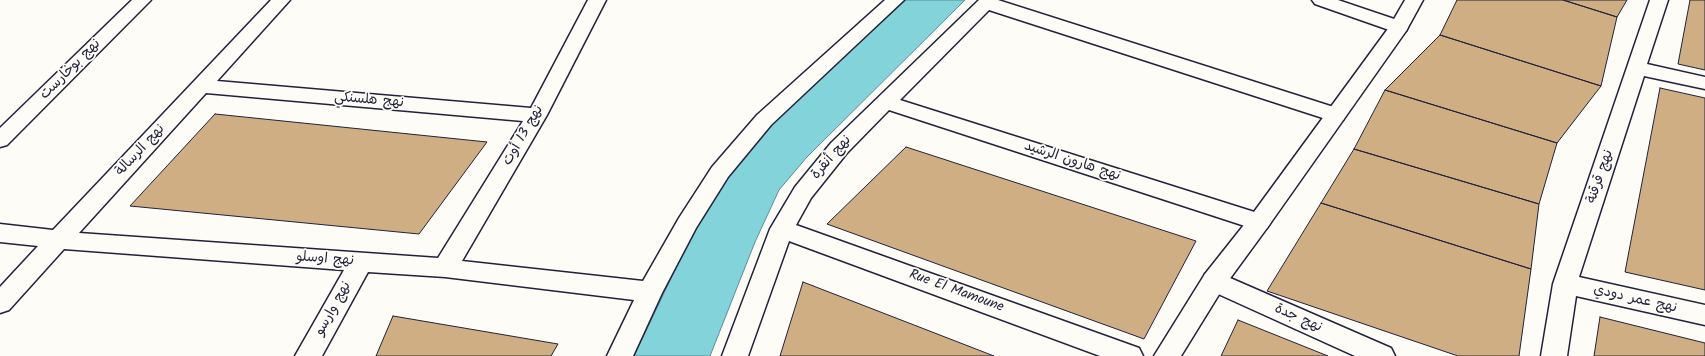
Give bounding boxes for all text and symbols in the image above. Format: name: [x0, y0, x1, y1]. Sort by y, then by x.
street label: نهج بوخارست: [37, 36, 105, 104]
street label: نهج هلسنكي: [334, 90, 404, 112]
street label: نهج 13 أوت: [500, 103, 548, 169]
street label: نهج الرسالة: [113, 122, 169, 180]
street label: نهج أنقرة: [808, 133, 856, 183]
street label: نهج هارون الرشيد: [1022, 139, 1122, 185]
street label: نهج قرقنة: [1584, 148, 1618, 206]
street label: نهج اوسلو: [296, 250, 354, 270]
street label: Rue El Mamoune: [906, 267, 1006, 317]
street label: نهج وارسو: [312, 279, 356, 339]
street label: نهج عمر دودي: [1592, 282, 1678, 318]
street label: نهج جدة: [1272, 301, 1324, 337]

